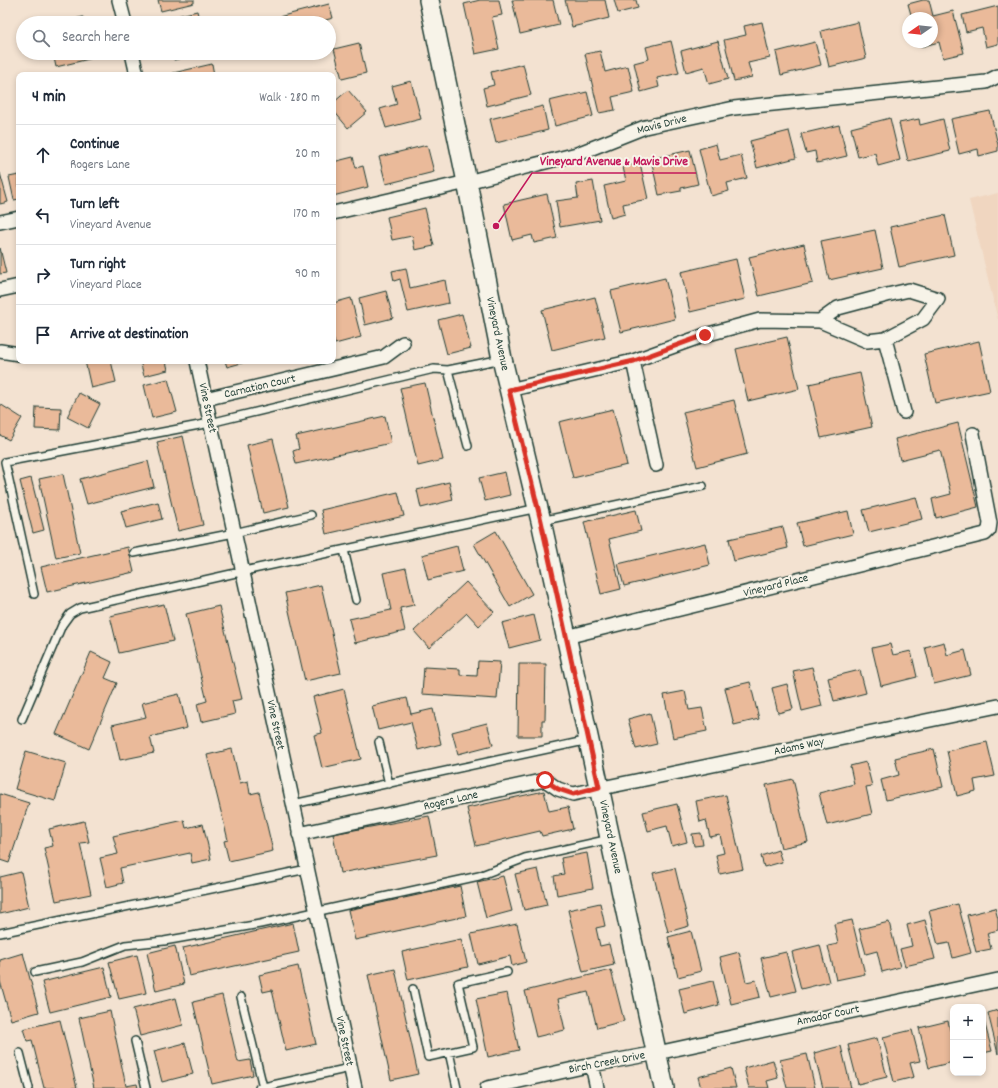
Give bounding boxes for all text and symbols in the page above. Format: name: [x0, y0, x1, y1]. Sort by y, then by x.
north arrow: [902, 12, 938, 48]
search box: [16, 16, 336, 60]
icon: search: [30, 27, 52, 49]
text: Search here: [62, 27, 130, 49]
text: 4 min: [32, 86, 66, 110]
text: Walk · 280 m: [259, 89, 320, 108]
street label: Mavis Drive: [635, 111, 689, 139]
text: Continue: [70, 134, 119, 156]
icon: ahead: [32, 144, 54, 166]
text: 20 m: [295, 145, 320, 164]
callout: Vineyard Avenue & Mavis Drive: [532, 148, 696, 173]
text: Vineyard Avenue & Mavis Drive: [540, 153, 688, 172]
text: Rogers Lane: [70, 156, 130, 175]
text: Turn left: [70, 194, 119, 216]
icon: left: [32, 204, 54, 226]
text: 170 m: [293, 205, 320, 224]
text: Vineyard Avenue: [70, 216, 151, 235]
text: Turn right: [70, 254, 126, 276]
icon: right: [32, 264, 54, 286]
text: 90 m: [295, 265, 320, 284]
text: Vineyard Place: [70, 276, 142, 295]
street label: Vineyard Avenue: [481, 296, 513, 372]
icon: arrive: [32, 324, 54, 346]
text: Arrive at destination: [70, 324, 188, 346]
route end: [696, 326, 714, 344]
street label: Carnation Court: [223, 370, 298, 403]
street label: Vine Street: [193, 381, 221, 435]
street label: Vineyard Place: [742, 570, 810, 602]
street label: Vine Street: [261, 698, 289, 752]
street label: Adams Way: [772, 733, 827, 761]
route start: [536, 771, 554, 789]
street label: Rogers Lane: [422, 786, 480, 816]
street label: Vineyard Avenue: [594, 799, 626, 875]
street label: Amador Court: [795, 1001, 862, 1031]
map controls: [950, 1004, 986, 1076]
button: +: [950, 1004, 986, 1040]
street label: Vine Street: [330, 1014, 358, 1068]
button: −: [950, 1040, 986, 1076]
street label: Birch Creek Drive: [568, 1047, 646, 1079]

